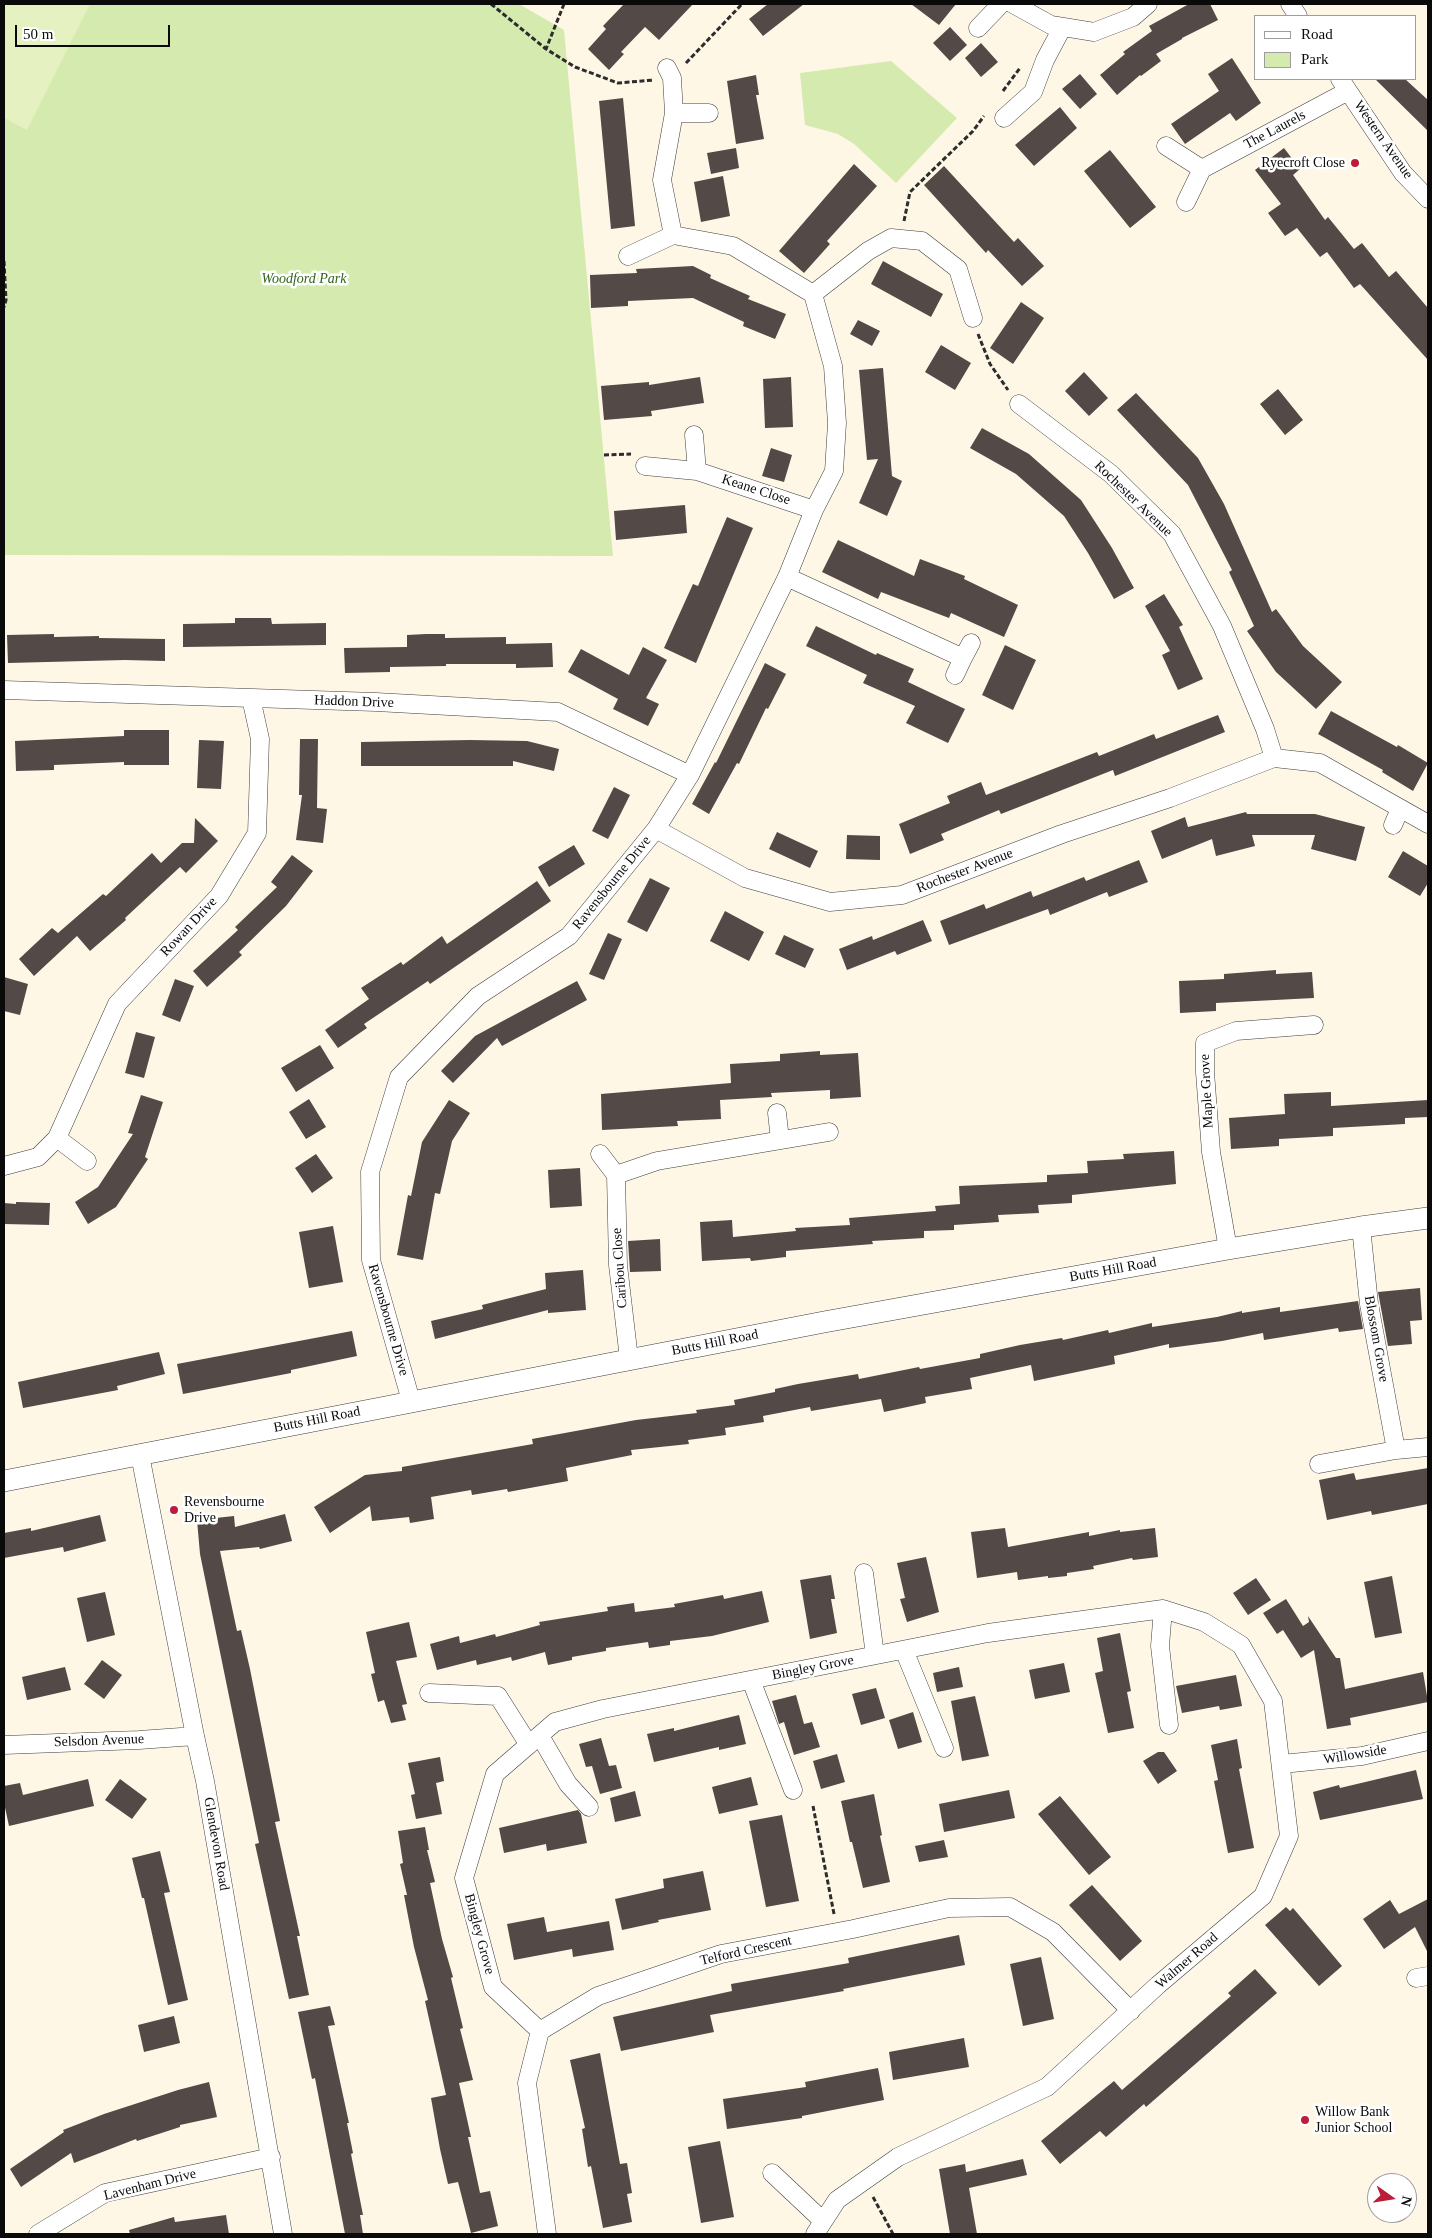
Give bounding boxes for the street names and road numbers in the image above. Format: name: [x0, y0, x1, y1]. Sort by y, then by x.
street label: Western Avenue: [1350, 98, 1416, 182]
street label: The Laurels: [1241, 107, 1309, 153]
street label: Rochester Avenue: [1090, 458, 1176, 540]
street label: Keane Close: [720, 471, 792, 509]
street label: Haddon Drive: [314, 692, 394, 712]
street label: Ravensbourne Drive: [569, 833, 655, 933]
street label: Rochester Avenue: [914, 845, 1016, 897]
street label: Rowan Drive: [157, 894, 221, 960]
street label: Maple Grove: [1197, 1053, 1217, 1129]
street label: Caribou Close: [609, 1227, 631, 1309]
street label: Butts Hill Road: [1068, 1254, 1158, 1286]
street label: Ravensbourne Drive: [364, 1262, 412, 1378]
street label: Blossom Grove: [1360, 1294, 1392, 1384]
street label: Butts Hill Road: [670, 1326, 760, 1360]
street label: Butts Hill Road: [272, 1403, 362, 1437]
street label: Bingley Grove: [771, 1652, 855, 1684]
street label: Selsdon Avenue: [54, 1731, 144, 1751]
street label: Willowside: [1322, 1742, 1388, 1768]
street label: Glendevon Road: [200, 1796, 232, 1892]
street label: Bingley Grove: [460, 1892, 498, 1976]
street label: Walmer Road: [1152, 1929, 1222, 1993]
street label: Telford Crescent: [699, 1932, 793, 1970]
street label: Lavenham Drive: [102, 2165, 198, 2205]

